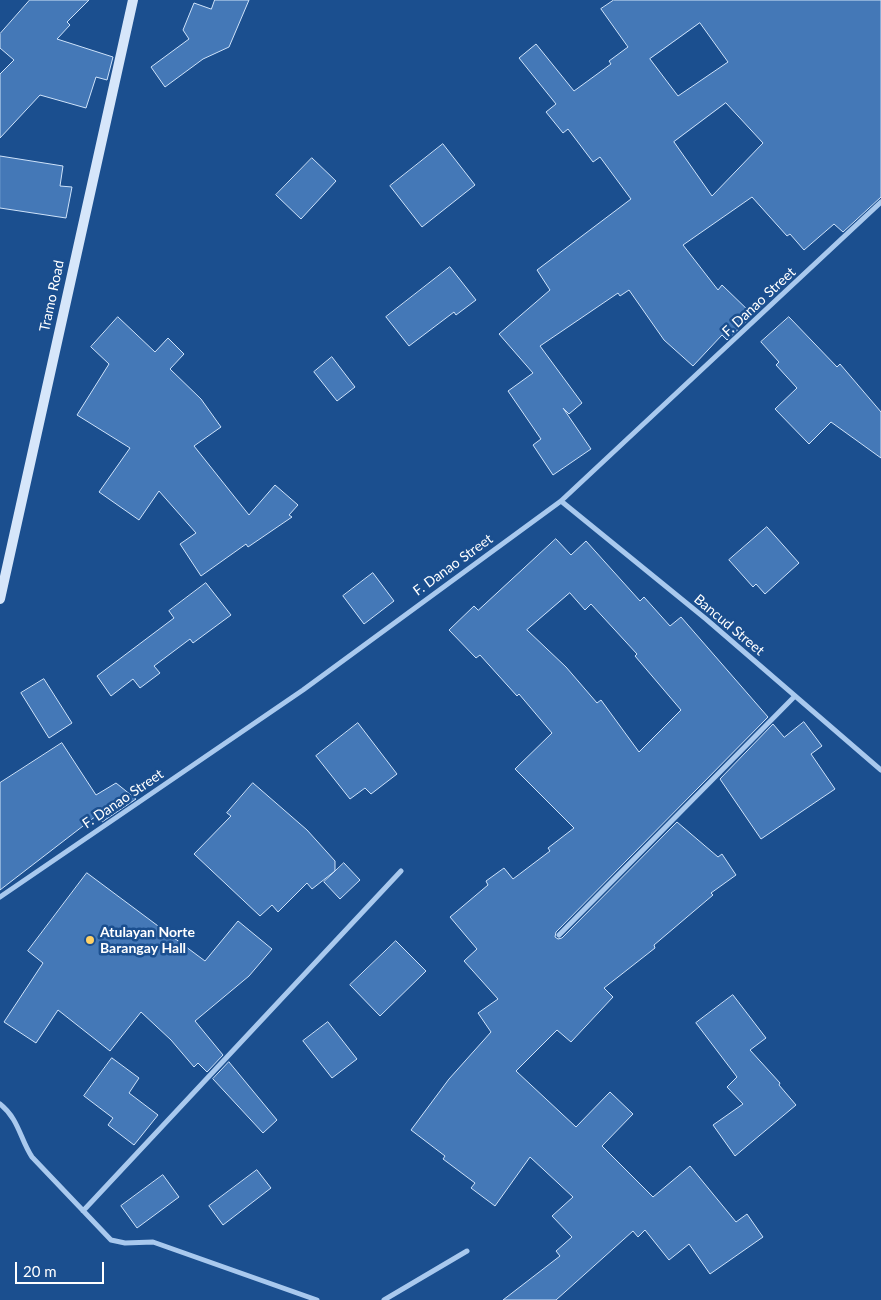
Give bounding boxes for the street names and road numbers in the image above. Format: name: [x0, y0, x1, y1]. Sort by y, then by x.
street label: Tramo Road: [36, 259, 68, 333]
street label: F. Danao Street: [719, 264, 799, 340]
street label: F. Danao Street: [410, 531, 496, 599]
street label: Bancud Street: [690, 591, 768, 659]
street label: F. Danao Street: [79, 766, 167, 832]

